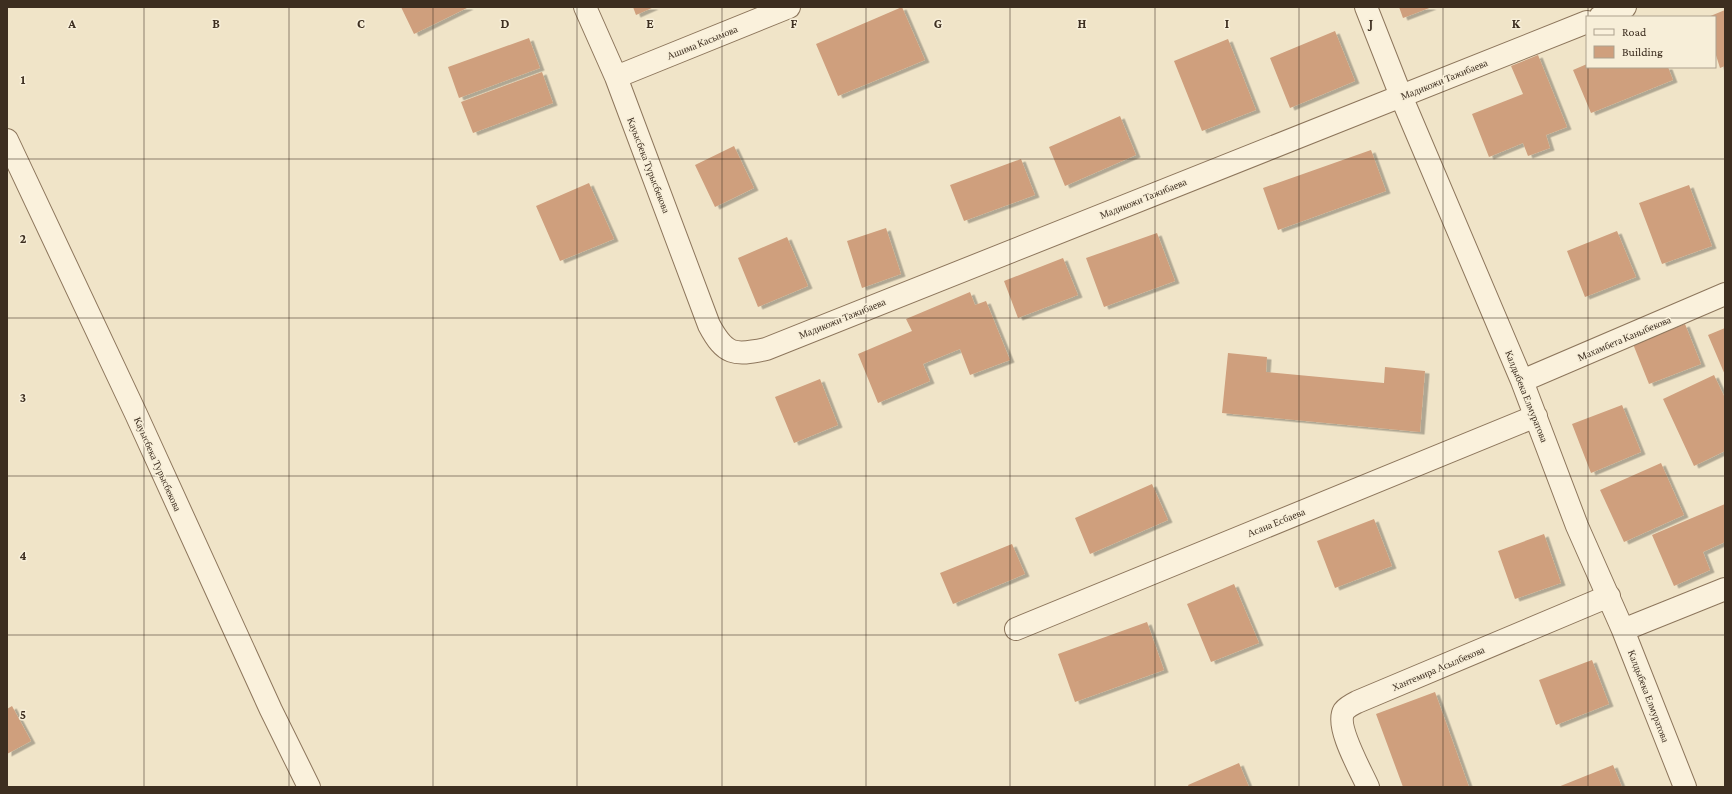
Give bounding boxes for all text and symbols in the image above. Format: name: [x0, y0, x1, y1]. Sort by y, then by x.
text: A: [67, 16, 76, 31]
text: B: [212, 16, 220, 31]
text: C: [357, 16, 365, 31]
text: D: [501, 16, 510, 31]
text: E: [646, 16, 654, 31]
text: F: [791, 16, 798, 31]
text: G: [934, 16, 942, 31]
text: H: [1078, 16, 1087, 31]
text: I: [1225, 16, 1229, 31]
text: J: [1367, 16, 1373, 31]
text: K: [1512, 16, 1521, 31]
legend: [1586, 16, 1716, 68]
street label: Ашима Касымова: [665, 23, 740, 62]
text: Road: [1622, 25, 1647, 39]
text: Building: [1622, 45, 1663, 59]
street label: Мадикожи Тажибаева: [1399, 57, 1490, 102]
text: 1: [21, 72, 26, 87]
street label: Кауысбека Турысбекова: [625, 116, 672, 215]
street label: Мадикожи Тажибаева: [1098, 176, 1189, 221]
text: 2: [20, 231, 27, 246]
street label: Мадикожи Тажибаева: [797, 296, 888, 341]
street label: Махамбета Каныбекова: [1576, 314, 1673, 363]
street label: Калдыбека Елмуратова: [1503, 349, 1550, 444]
text: 3: [20, 390, 26, 405]
street label: Кауысбека Турысбекова: [132, 415, 184, 513]
street label: Асана Есбаева: [1246, 506, 1307, 539]
text: 4: [19, 548, 27, 563]
street label: Хантемира Асылбекова: [1390, 644, 1487, 693]
street label: Калдыбека Елмуратова: [1626, 648, 1671, 744]
text: 5: [20, 707, 26, 722]

